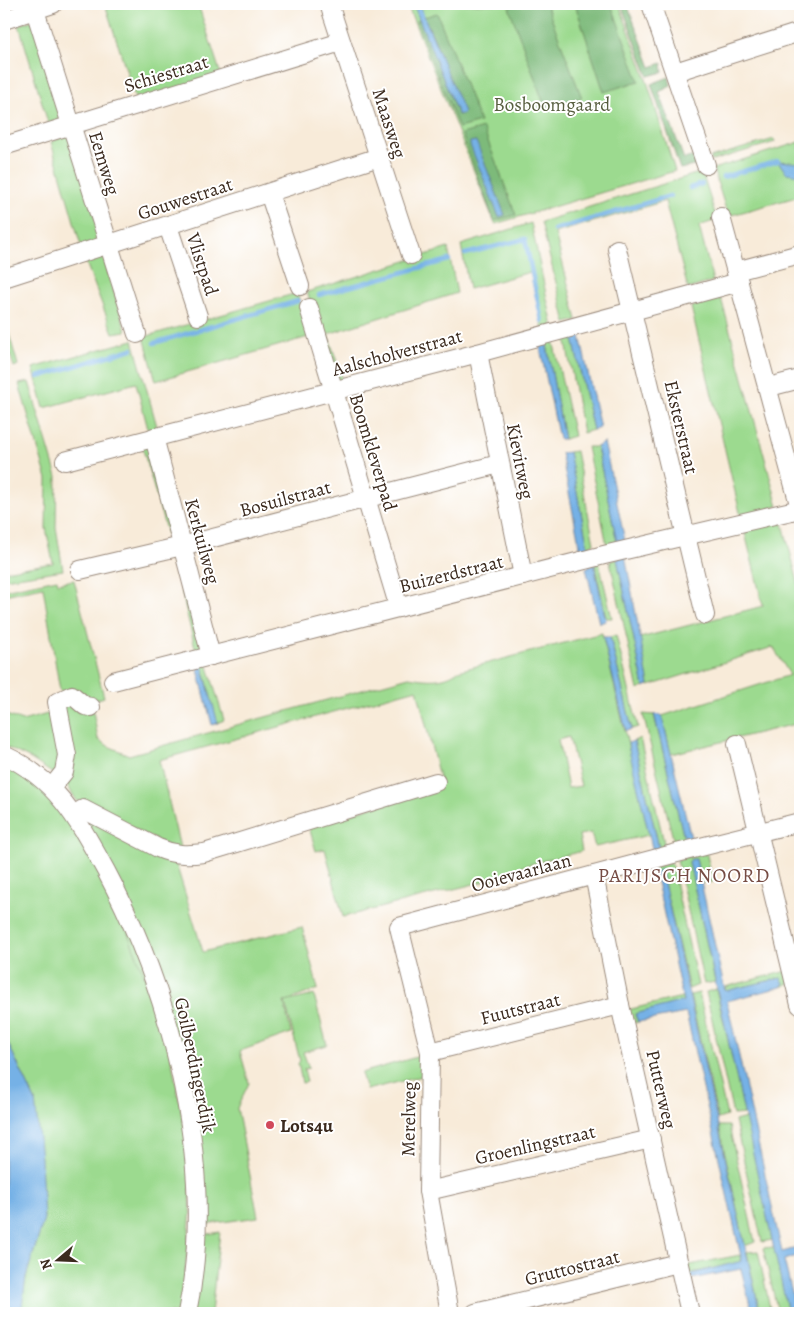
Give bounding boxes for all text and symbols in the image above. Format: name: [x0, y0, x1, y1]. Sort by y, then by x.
street label: Schiestraat: [121, 49, 212, 99]
street label: Maasweg: [366, 85, 413, 162]
park label: Bosboomgaard: [494, 92, 611, 118]
street label: Eemweg: [82, 128, 126, 199]
street label: Gouwestraat: [134, 171, 236, 227]
street label: Vlistpad: [179, 229, 225, 300]
street label: Aalscholverstraat: [328, 323, 465, 383]
street label: Eksterstraat: [658, 378, 704, 477]
street label: Boomkleverpad: [343, 390, 403, 515]
street label: Kievitweg: [500, 421, 540, 502]
street label: Bosuilstraat: [237, 474, 334, 524]
street label: Kerkuilweg: [178, 495, 226, 587]
street label: Buizerdstraat: [396, 548, 506, 599]
street label: Ooievaarlaan: [468, 847, 574, 899]
district label: PARIJSCH NOORD: [598, 862, 770, 889]
street label: Fuutstraat: [478, 986, 563, 1031]
street label: Goilberdingerdijk: [168, 995, 222, 1136]
street label: Putterweg: [639, 1047, 683, 1132]
street label: Merelweg: [395, 1081, 423, 1157]
place label: Lots4u: [280, 1113, 334, 1139]
marker: Lots4u: [264, 1119, 276, 1131]
street label: Groenlingstraat: [473, 1119, 598, 1171]
north arrow: [32, 1234, 82, 1284]
street label: Gruttostraat: [522, 1244, 622, 1292]
text: N: [36, 1256, 57, 1272]

